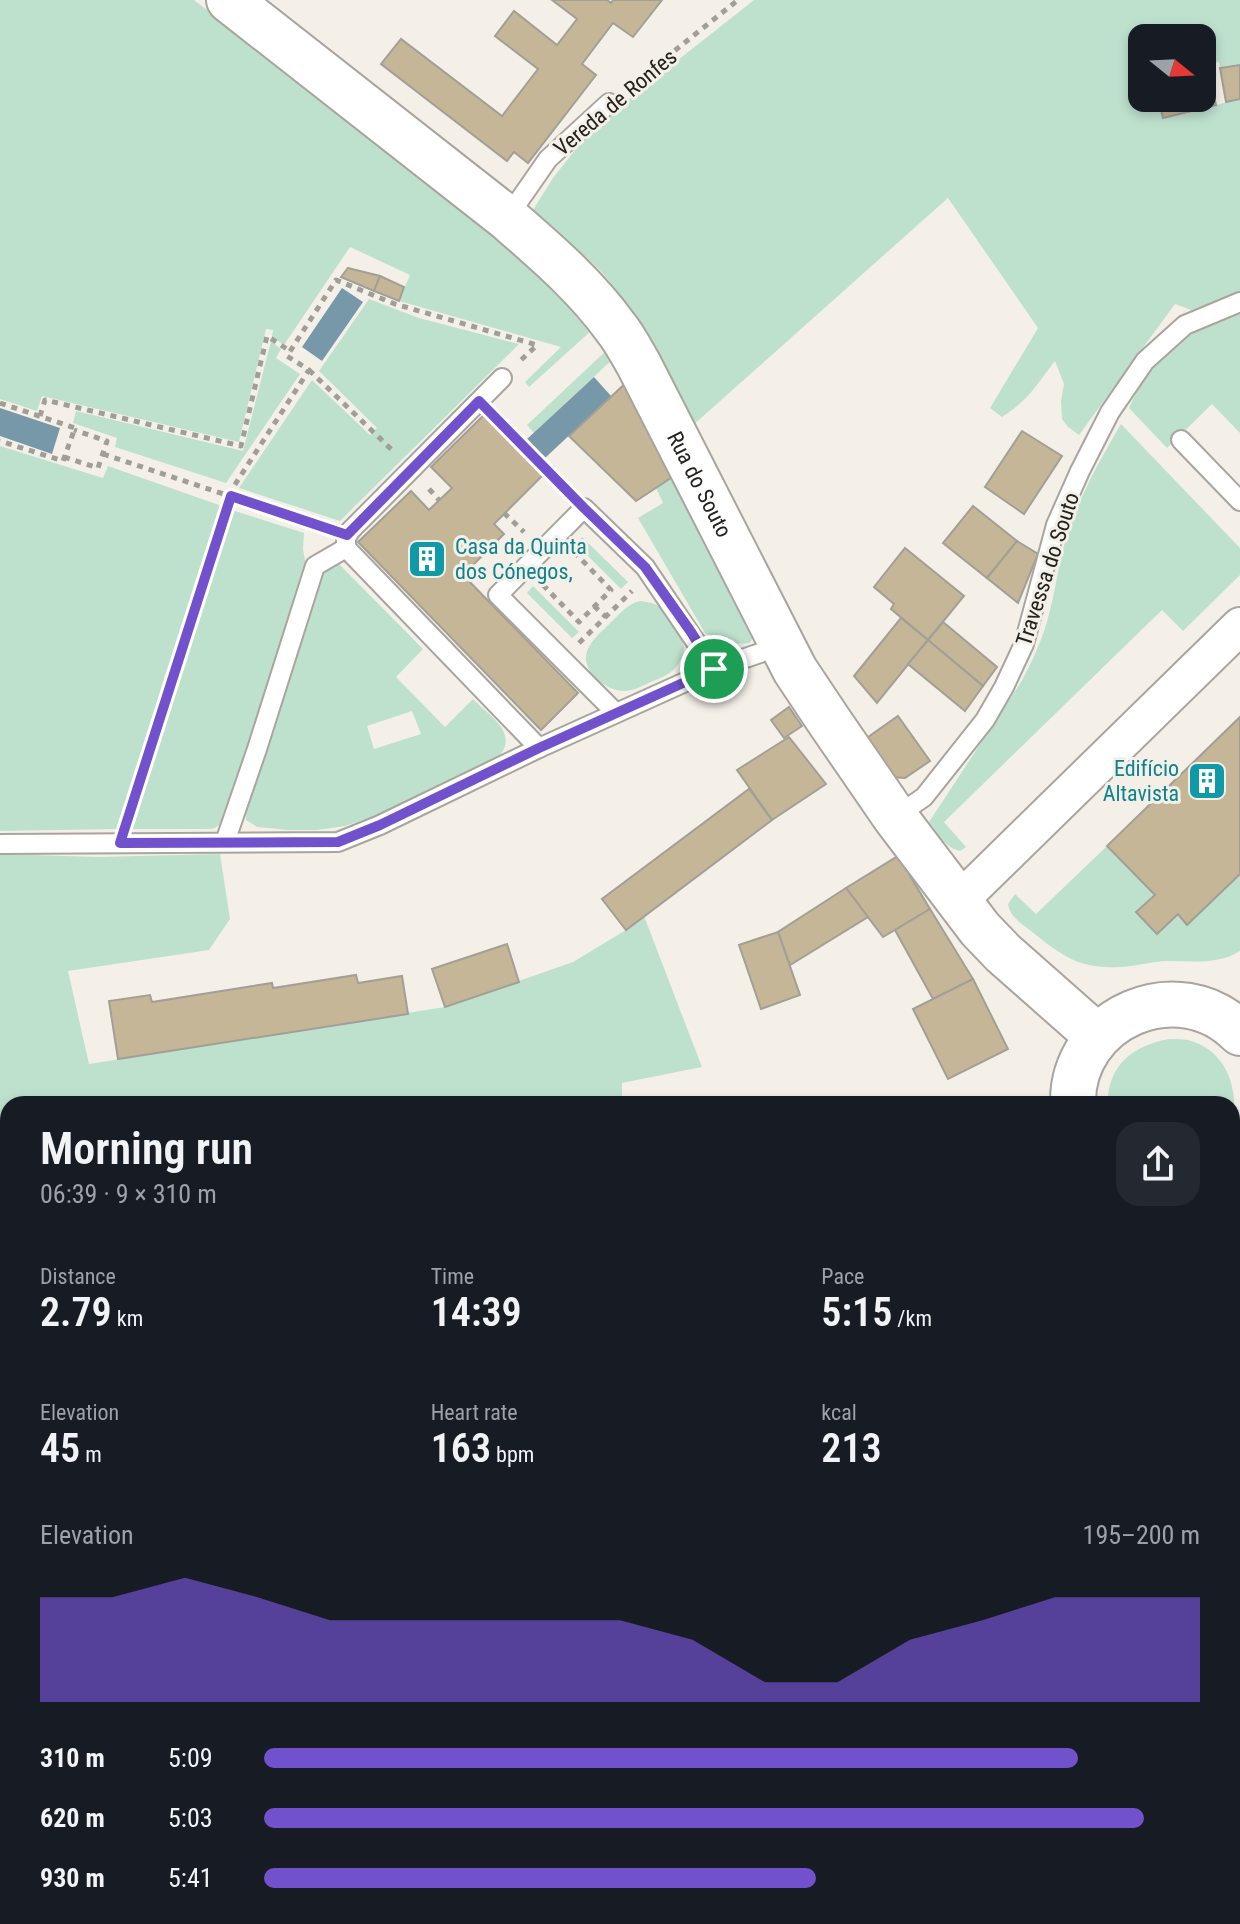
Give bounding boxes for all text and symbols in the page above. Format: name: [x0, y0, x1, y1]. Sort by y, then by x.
north arrow: [1128, 24, 1216, 112]
map controls: [1128, 24, 1216, 112]
street label: Vereda de Ronfes: [549, 44, 682, 161]
street label: Rua do Souto: [662, 427, 737, 541]
street label: Travessa do Souto: [1011, 489, 1084, 649]
place label: Casa da Quinta dos Cónegos,: [455, 534, 587, 584]
building icon: Casa da Quinta dos Cónegos,: [406, 538, 448, 580]
pin: [680, 635, 748, 703]
icon: arrive: [692, 647, 736, 691]
place label: Edifício Altavista: [1103, 756, 1179, 806]
building icon: Edifício Altavista: [1186, 760, 1228, 802]
button: share: [1116, 1122, 1200, 1206]
text: Morning run: [40, 1123, 253, 1175]
text: 06:39 · 9 × 310 m: [40, 1179, 217, 1209]
text: Distance: [40, 1264, 116, 1289]
text: Time: [431, 1264, 474, 1289]
text: Pace: [821, 1264, 864, 1289]
text: 2.79: [40, 1289, 112, 1336]
text: 14:39: [431, 1289, 522, 1336]
text: 5:15: [821, 1289, 892, 1336]
text: km: [112, 1306, 143, 1331]
text: /km: [892, 1306, 932, 1331]
text: Elevation: [40, 1400, 119, 1425]
text: Heart rate: [431, 1400, 518, 1425]
text: kcal: [821, 1400, 857, 1425]
text: 45: [40, 1425, 80, 1472]
text: 163: [431, 1425, 491, 1472]
text: 213: [821, 1425, 882, 1472]
text: m: [80, 1442, 102, 1467]
text: bpm: [491, 1442, 534, 1467]
text: Elevation: [40, 1520, 134, 1550]
text: 195–200 m: [1083, 1520, 1200, 1550]
text: 310 m: [40, 1743, 105, 1773]
text: 5:09: [168, 1743, 213, 1773]
text: 620 m: [40, 1803, 105, 1833]
text: 5:03: [168, 1803, 213, 1833]
text: 930 m: [40, 1863, 105, 1893]
text: 5:41: [168, 1863, 213, 1893]

